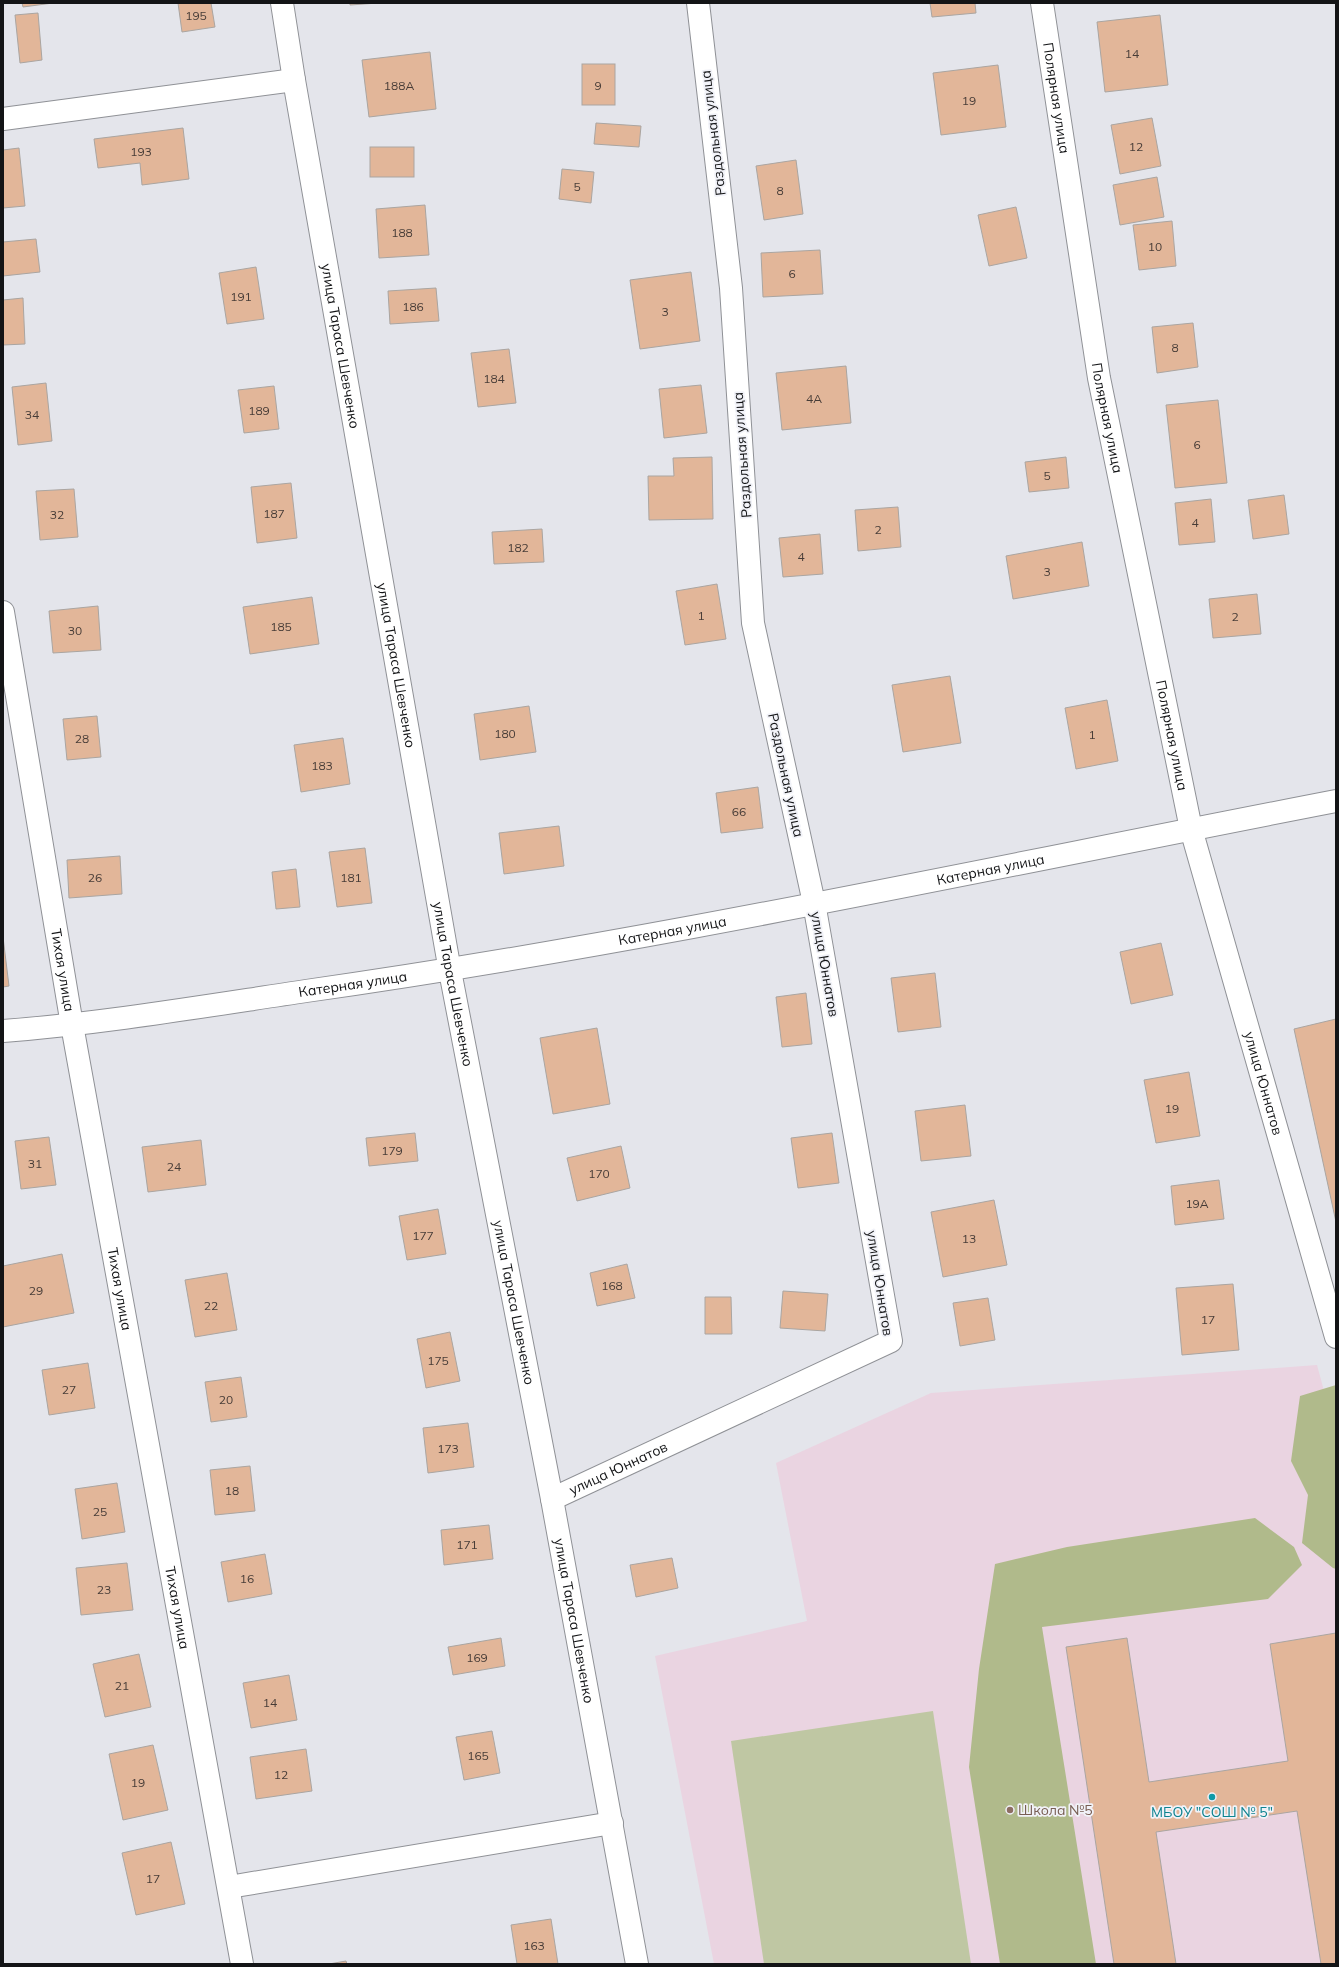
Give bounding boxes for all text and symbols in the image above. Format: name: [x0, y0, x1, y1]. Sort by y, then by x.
house number: 195: [185, 8, 207, 23]
street label: Полярная улица: [1039, 41, 1074, 155]
house number: 14: [1125, 46, 1139, 61]
street label: Раздольная улица: [696, 69, 730, 197]
house number: 188А: [384, 78, 414, 93]
house number: 9: [594, 78, 602, 93]
house number: 19: [962, 93, 976, 108]
house number: 12: [1129, 139, 1143, 154]
house number: 193: [130, 144, 152, 159]
house number: 5: [573, 179, 581, 194]
house number: 8: [776, 183, 784, 198]
house number: 188: [391, 225, 413, 240]
house number: 10: [1148, 239, 1162, 254]
street label: улица Тараса Шевченко: [317, 262, 364, 430]
house number: 6: [788, 266, 796, 281]
house number: 191: [230, 289, 252, 304]
house number: 186: [402, 299, 424, 314]
house number: 3: [661, 304, 669, 319]
house number: 8: [1171, 340, 1179, 355]
street label: Полярная улица: [1088, 361, 1127, 475]
house number: 184: [483, 371, 505, 386]
street label: Раздольная улица: [729, 391, 755, 519]
house number: 4А: [806, 391, 822, 406]
house number: 189: [248, 403, 270, 418]
house number: 34: [25, 407, 39, 422]
house number: 6: [1193, 437, 1201, 452]
house number: 5: [1043, 468, 1051, 483]
house number: 187: [263, 506, 285, 521]
house number: 32: [50, 507, 64, 522]
house number: 4: [1191, 515, 1199, 530]
house number: 2: [874, 522, 882, 537]
house number: 182: [507, 540, 529, 555]
house number: 4: [797, 549, 805, 564]
house number: 3: [1043, 564, 1051, 579]
street label: улица Тараса Шевченко: [373, 581, 420, 749]
house number: 1: [697, 608, 705, 623]
house number: 2: [1231, 609, 1239, 624]
house number: 185: [270, 619, 292, 634]
house number: 30: [68, 623, 82, 638]
street label: Полярная улица: [1152, 679, 1192, 792]
street label: Раздольная улица: [764, 711, 808, 839]
house number: 180: [494, 726, 516, 741]
house number: 1: [1088, 727, 1096, 742]
house number: 28: [75, 731, 89, 746]
house number: 183: [311, 758, 333, 773]
house number: 66: [732, 804, 746, 819]
street label: Катерная улица: [935, 850, 1046, 889]
house number: 26: [88, 870, 102, 885]
house number: 181: [340, 870, 362, 885]
street label: улица Тараса Шевченко: [429, 900, 477, 1068]
street label: улица Юннатов: [807, 910, 843, 1018]
street label: Катерная улица: [617, 912, 728, 949]
street label: Тихая улица: [47, 927, 79, 1013]
street label: Катерная улица: [297, 967, 408, 1001]
street label: улица Юннатов: [1240, 1029, 1287, 1137]
house number: 19: [1165, 1101, 1179, 1116]
house number: 179: [381, 1143, 403, 1158]
house number: 31: [28, 1156, 42, 1171]
house number: 24: [167, 1159, 181, 1174]
house number: 170: [588, 1166, 610, 1181]
house number: 19А: [1185, 1196, 1209, 1211]
street label: улица Тараса Шевченко: [489, 1219, 539, 1386]
house number: 177: [412, 1228, 434, 1243]
street label: улица Юннатов: [863, 1229, 897, 1337]
house number: 13: [962, 1231, 976, 1246]
street label: Тихая улица: [103, 1246, 136, 1332]
house number: 168: [601, 1278, 623, 1293]
house number: 29: [29, 1283, 43, 1298]
house number: 22: [204, 1298, 218, 1313]
house number: 17: [1201, 1312, 1215, 1327]
house number: 175: [427, 1353, 449, 1368]
house number: 27: [62, 1382, 76, 1397]
house number: 20: [219, 1392, 233, 1407]
street label: улица Юннатов: [566, 1437, 670, 1499]
house number: 173: [437, 1441, 459, 1456]
house number: 18: [225, 1483, 239, 1498]
house number: 25: [93, 1504, 107, 1519]
house number: 171: [456, 1537, 478, 1552]
street label: улица Тараса Шевченко: [550, 1537, 598, 1705]
street label: Тихая улица: [161, 1565, 194, 1651]
house number: 16: [240, 1571, 254, 1586]
house number: 23: [97, 1582, 111, 1597]
house number: 169: [466, 1650, 488, 1665]
house number: 21: [115, 1678, 129, 1693]
house number: 14: [263, 1695, 277, 1710]
house number: 165: [467, 1748, 489, 1763]
house number: 12: [274, 1767, 288, 1782]
house number: 19: [131, 1775, 145, 1790]
marker: МБОУ "СОШ № 5": [1207, 1792, 1217, 1802]
place label: Школа №5: [1018, 1801, 1093, 1819]
place label: МБОУ "СОШ № 5": [1151, 1803, 1273, 1821]
marker: Школа №5: [1005, 1805, 1015, 1815]
house number: 17: [146, 1871, 160, 1886]
house number: 163: [523, 1938, 545, 1953]

